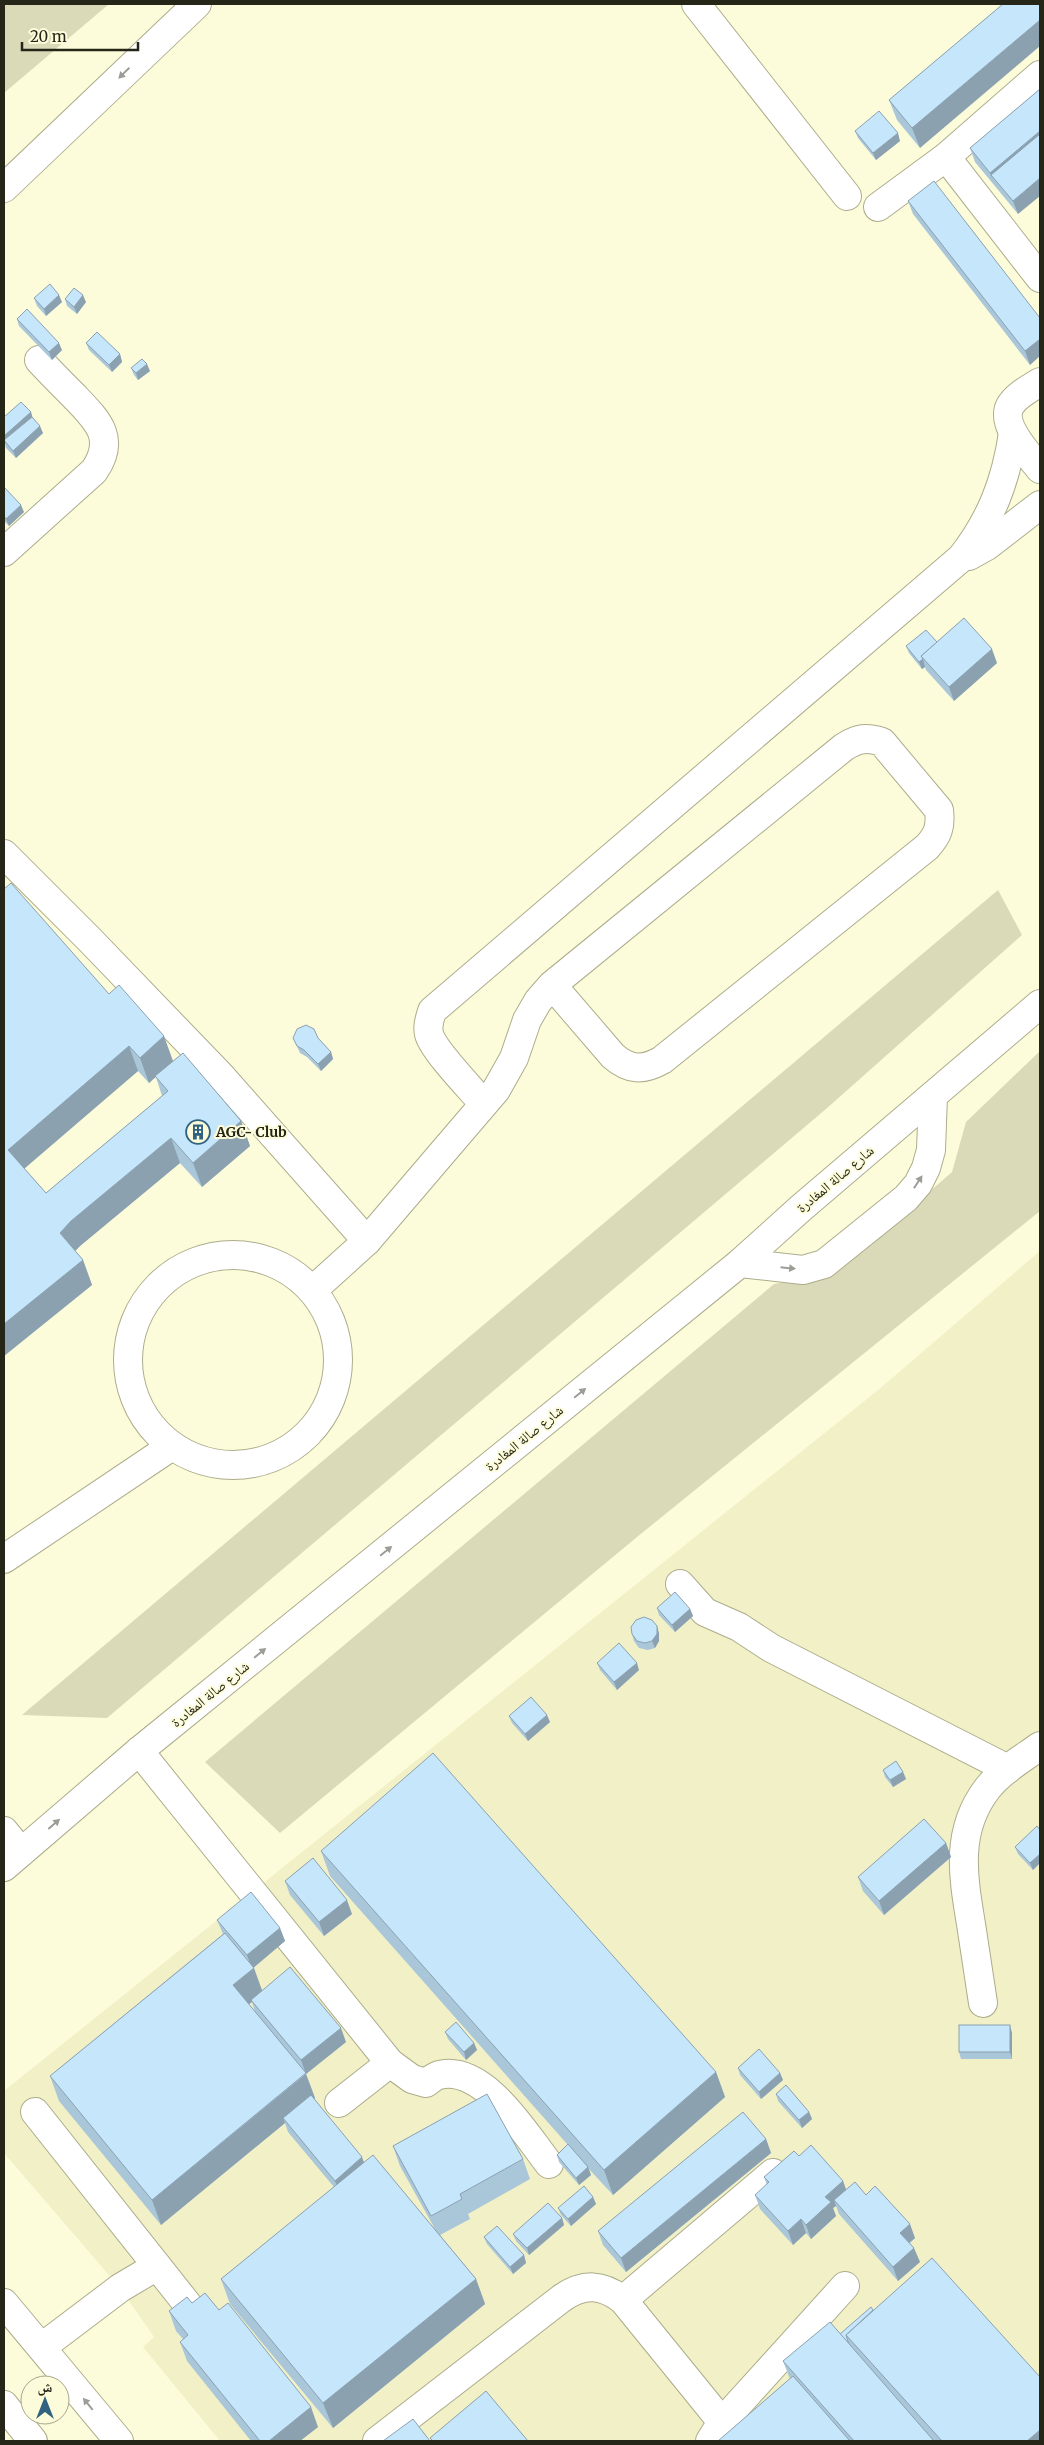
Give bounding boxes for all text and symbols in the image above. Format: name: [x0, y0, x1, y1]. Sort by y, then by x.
scale bar: [22, 20, 139, 52]
text: 20 m: [30, 27, 67, 46]
one-way arrow: [118, 67, 130, 79]
building icon: AGC- Club: [185, 1119, 211, 1145]
place label: AGC- Club: [215, 1123, 287, 1141]
street label: شارع صالة المغادرة: [793, 1141, 878, 1217]
one-way arrow: [913, 1175, 923, 1188]
one-way arrow: [780, 1264, 796, 1272]
one-way arrow: [573, 1388, 586, 1399]
street label: شارع صالة المغادرة: [481, 1401, 567, 1476]
one-way arrow: [379, 1545, 392, 1556]
one-way arrow: [253, 1648, 266, 1659]
street label: شارع صالة المغادرة: [167, 1657, 253, 1732]
one-way arrow: [48, 1819, 60, 1830]
north arrow: [20, 2375, 70, 2425]
text: ش: [38, 2378, 53, 2396]
one-way arrow: [82, 2397, 93, 2410]

